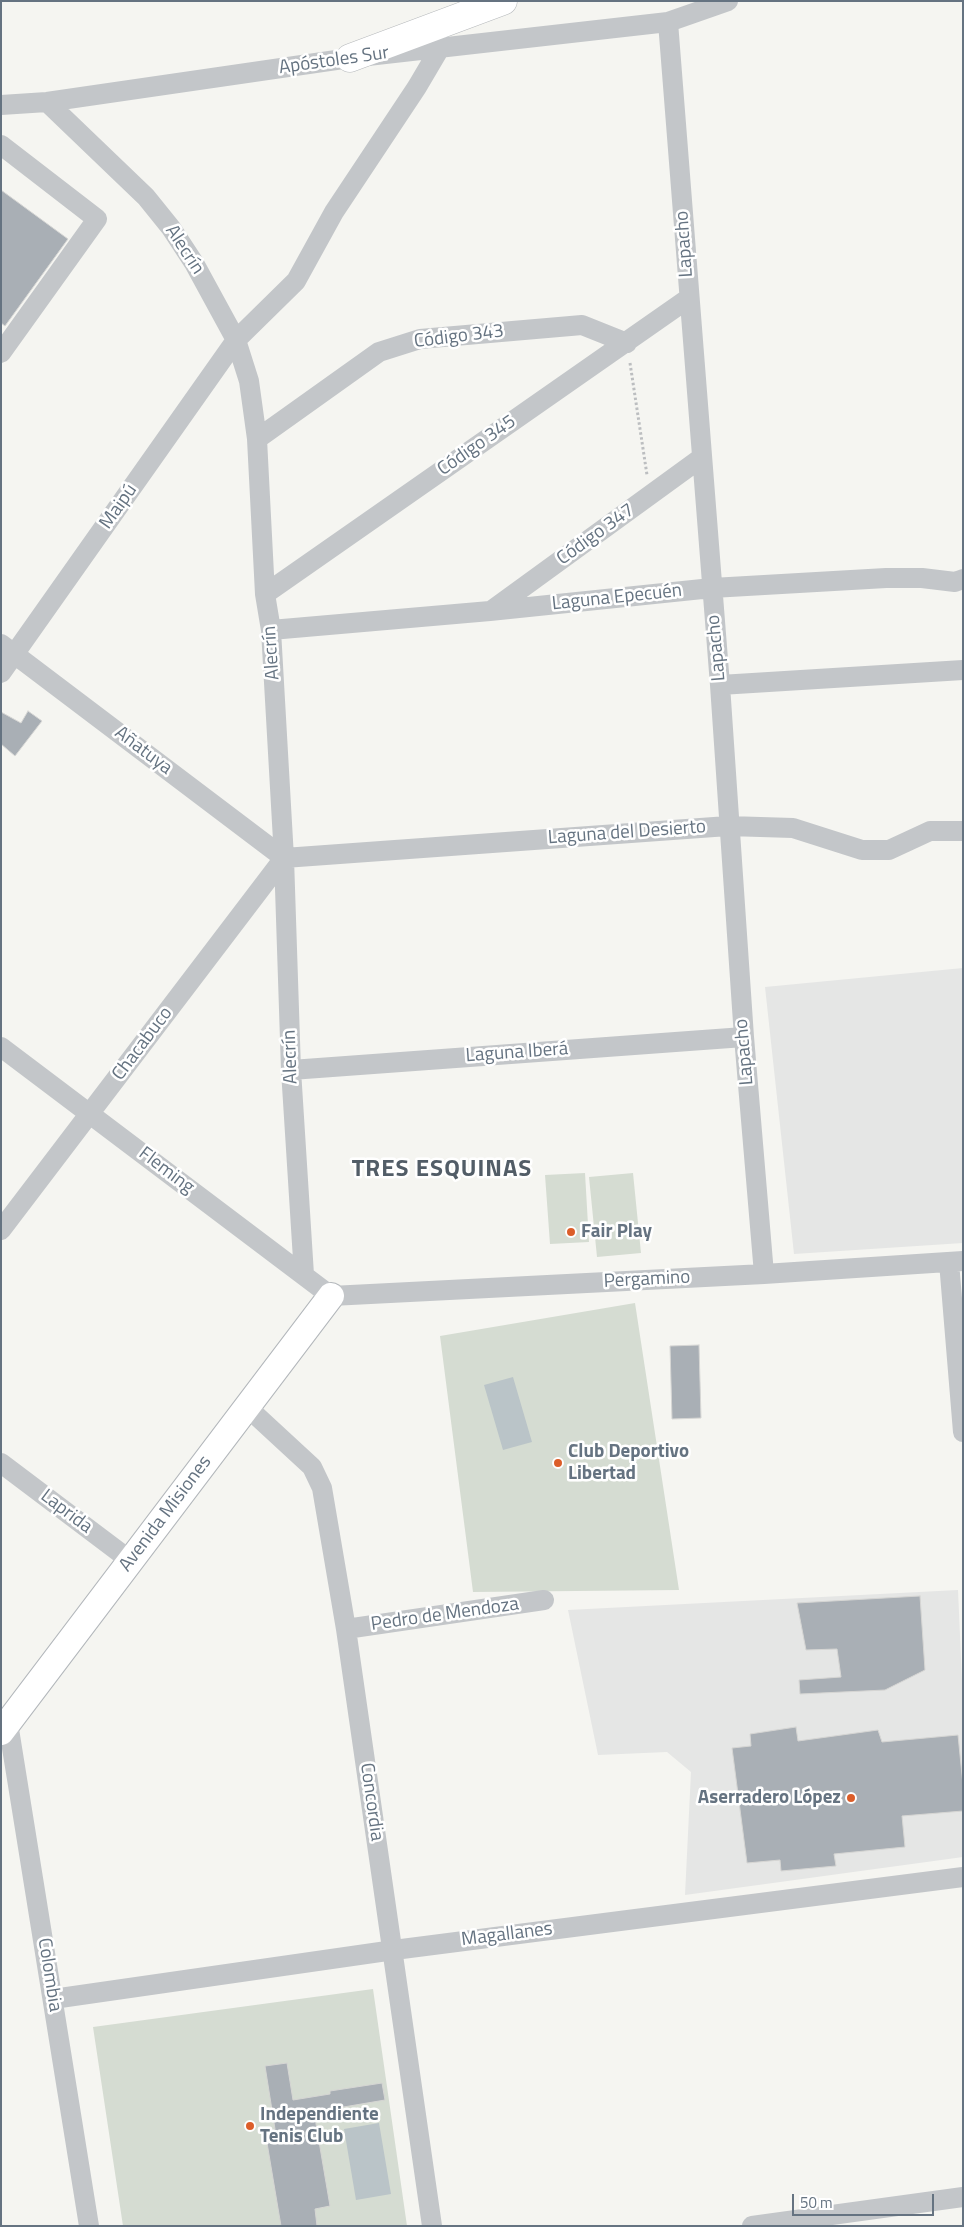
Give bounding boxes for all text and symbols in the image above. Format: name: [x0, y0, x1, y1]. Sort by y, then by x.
street label: Apóstoles Sur: [278, 42, 390, 80]
street label: Lapacho: [671, 210, 699, 278]
street label: Alecrín: [160, 221, 208, 279]
street label: Código 343: [413, 320, 505, 354]
street label: Código 345: [433, 411, 521, 481]
street label: Maipú: [95, 480, 143, 534]
street label: Código 347: [553, 499, 639, 571]
street label: Laguna Epecuén: [551, 580, 683, 616]
street label: Lapacho: [703, 614, 731, 682]
street label: Alecrín: [259, 625, 285, 681]
street label: Añatuya: [110, 722, 176, 780]
street label: Laguna del Desierto: [547, 816, 707, 850]
street label: Chacabuco: [108, 1003, 178, 1085]
street label: Lapacho: [731, 1018, 759, 1086]
street label: Alecrín: [279, 1029, 303, 1085]
street label: Laguna Iberá: [465, 1038, 569, 1068]
street label: Fleming: [134, 1143, 198, 1199]
district label: TRES ESQUINAS: [350, 1156, 534, 1184]
place label: Fair Play: [581, 1221, 652, 1243]
marker: Fair Play: [565, 1226, 577, 1238]
street label: Pergamino: [603, 1266, 691, 1294]
place label: Club Deportivo Libertad: [568, 1441, 689, 1485]
street label: Avenida Misiones: [115, 1451, 217, 1577]
marker: Club Deportivo Libertad: [552, 1457, 564, 1469]
street label: Laprida: [36, 1485, 96, 1539]
street label: Pedro de Mendoza: [370, 1593, 520, 1637]
street label: Concordia: [354, 1761, 388, 1843]
place label: Aserradero López: [698, 1787, 841, 1809]
marker: Aserradero López: [845, 1792, 857, 1804]
street label: Magallanes: [460, 1918, 554, 1952]
street label: Colombia: [32, 1937, 66, 2013]
place label: Independiente Tenis Club: [260, 2104, 379, 2148]
marker: Independiente Tenis Club: [244, 2120, 256, 2132]
scale bar: [794, 2184, 936, 2216]
text: 50 m: [800, 2191, 833, 2214]

